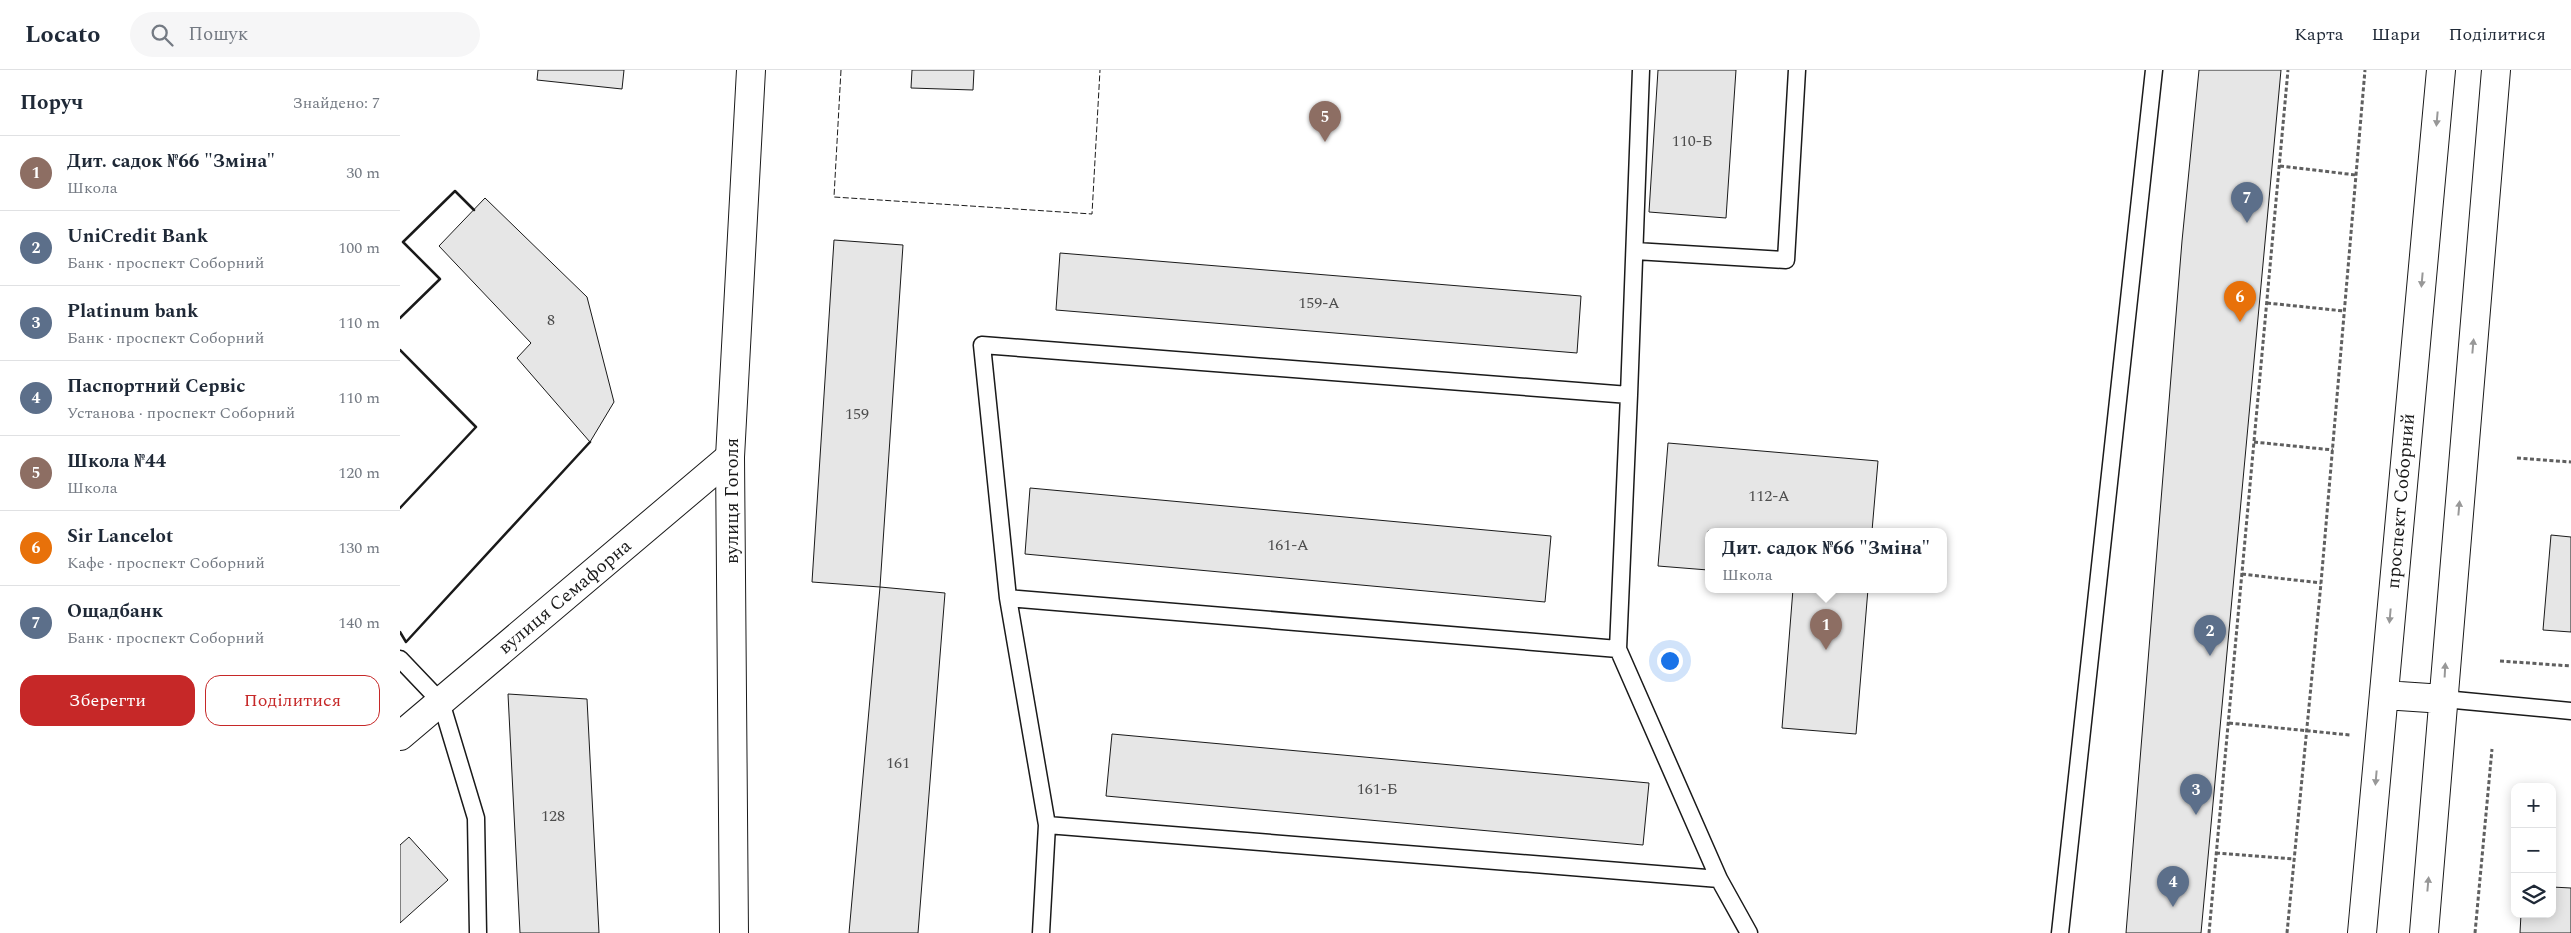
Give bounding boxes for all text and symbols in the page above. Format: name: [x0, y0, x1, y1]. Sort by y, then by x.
search box: [130, 12, 480, 57]
text: Locato: [25, 17, 100, 53]
text: Пошук: [188, 20, 248, 49]
icon: search: [148, 21, 176, 49]
text: Карта: [2294, 21, 2344, 48]
text: Шари: [2372, 21, 2420, 48]
text: Поділитися: [2448, 21, 2546, 48]
text: Поруч: [20, 87, 83, 119]
text: Знайдено: 7: [292, 91, 380, 115]
pin: 5: [1309, 101, 1341, 142]
one-way arrow: [2433, 111, 2441, 127]
house number: 110-Б: [1672, 129, 1712, 153]
text: Дит. садок №66 "Зміна": [67, 147, 275, 176]
text: 1: [32, 161, 40, 185]
text: 30 m: [346, 161, 380, 185]
text: Школа: [67, 176, 118, 200]
pin: 7: [2231, 182, 2263, 223]
text: UniCredit Bank: [67, 222, 208, 251]
text: 2: [32, 236, 40, 260]
text: 100 m: [338, 236, 380, 260]
text: Банк · проспект Соборний: [67, 251, 264, 275]
one-way arrow: [2417, 273, 2425, 289]
pin: 6: [2224, 281, 2256, 322]
house number: 159-А: [1298, 291, 1340, 315]
text: Platinum bank: [67, 297, 199, 326]
house number: 8: [547, 308, 555, 332]
text: 3: [32, 311, 40, 335]
text: 110 m: [338, 311, 380, 335]
text: Банк · проспект Соборний: [67, 326, 264, 350]
one-way arrow: [2469, 338, 2477, 354]
text: Паспортний Сервіс: [67, 372, 245, 401]
text: 4: [32, 386, 40, 410]
text: 110 m: [338, 386, 380, 410]
text: Установа · проспект Соборний: [67, 401, 295, 425]
house number: 159: [845, 402, 869, 426]
street label: проспект Соборний: [2379, 412, 2423, 590]
street label: вулиця Гоголя: [718, 438, 747, 564]
text: Школа №44: [67, 447, 166, 476]
text: 5: [32, 461, 40, 485]
text: 120 m: [338, 461, 380, 485]
text: Школа: [67, 476, 118, 500]
house number: 112-А: [1748, 484, 1790, 508]
one-way arrow: [2455, 500, 2463, 516]
text: Sir Lancelot: [67, 522, 173, 551]
popup: [1705, 528, 1947, 593]
street label: вулиця Семафорна: [492, 532, 639, 662]
house number: 161-А: [1267, 533, 1309, 557]
text: Дит. садок №66 "Зміна": [1722, 534, 1930, 563]
text: 6: [32, 536, 40, 560]
text: 130 m: [338, 536, 380, 560]
text: Кафе · проспект Соборний: [67, 551, 265, 575]
text: Школа: [1722, 563, 1773, 587]
text: Ощадбанк: [67, 597, 163, 626]
pin: 1: [1810, 609, 1842, 650]
one-way arrow: [2386, 609, 2394, 625]
text: 7: [32, 611, 40, 635]
text: 140 m: [338, 611, 380, 635]
pin: 2: [2194, 615, 2226, 656]
text: Банк · проспект Соборний: [67, 626, 264, 650]
your location: [1657, 648, 1683, 674]
one-way arrow: [2442, 662, 2450, 678]
button: Зберегти: [20, 675, 195, 726]
button: Поділитися: [205, 675, 380, 726]
house number: 161: [886, 751, 910, 775]
one-way arrow: [2372, 771, 2380, 787]
pin: 3: [2180, 774, 2212, 815]
house number: 161-Б: [1357, 777, 1397, 801]
map controls: [2511, 783, 2556, 918]
button: +: [2511, 783, 2556, 828]
house number: 128: [541, 804, 565, 828]
button: −: [2511, 828, 2556, 873]
pin: 4: [2157, 866, 2189, 907]
button: layers: [2511, 873, 2556, 918]
one-way arrow: [2424, 876, 2432, 892]

